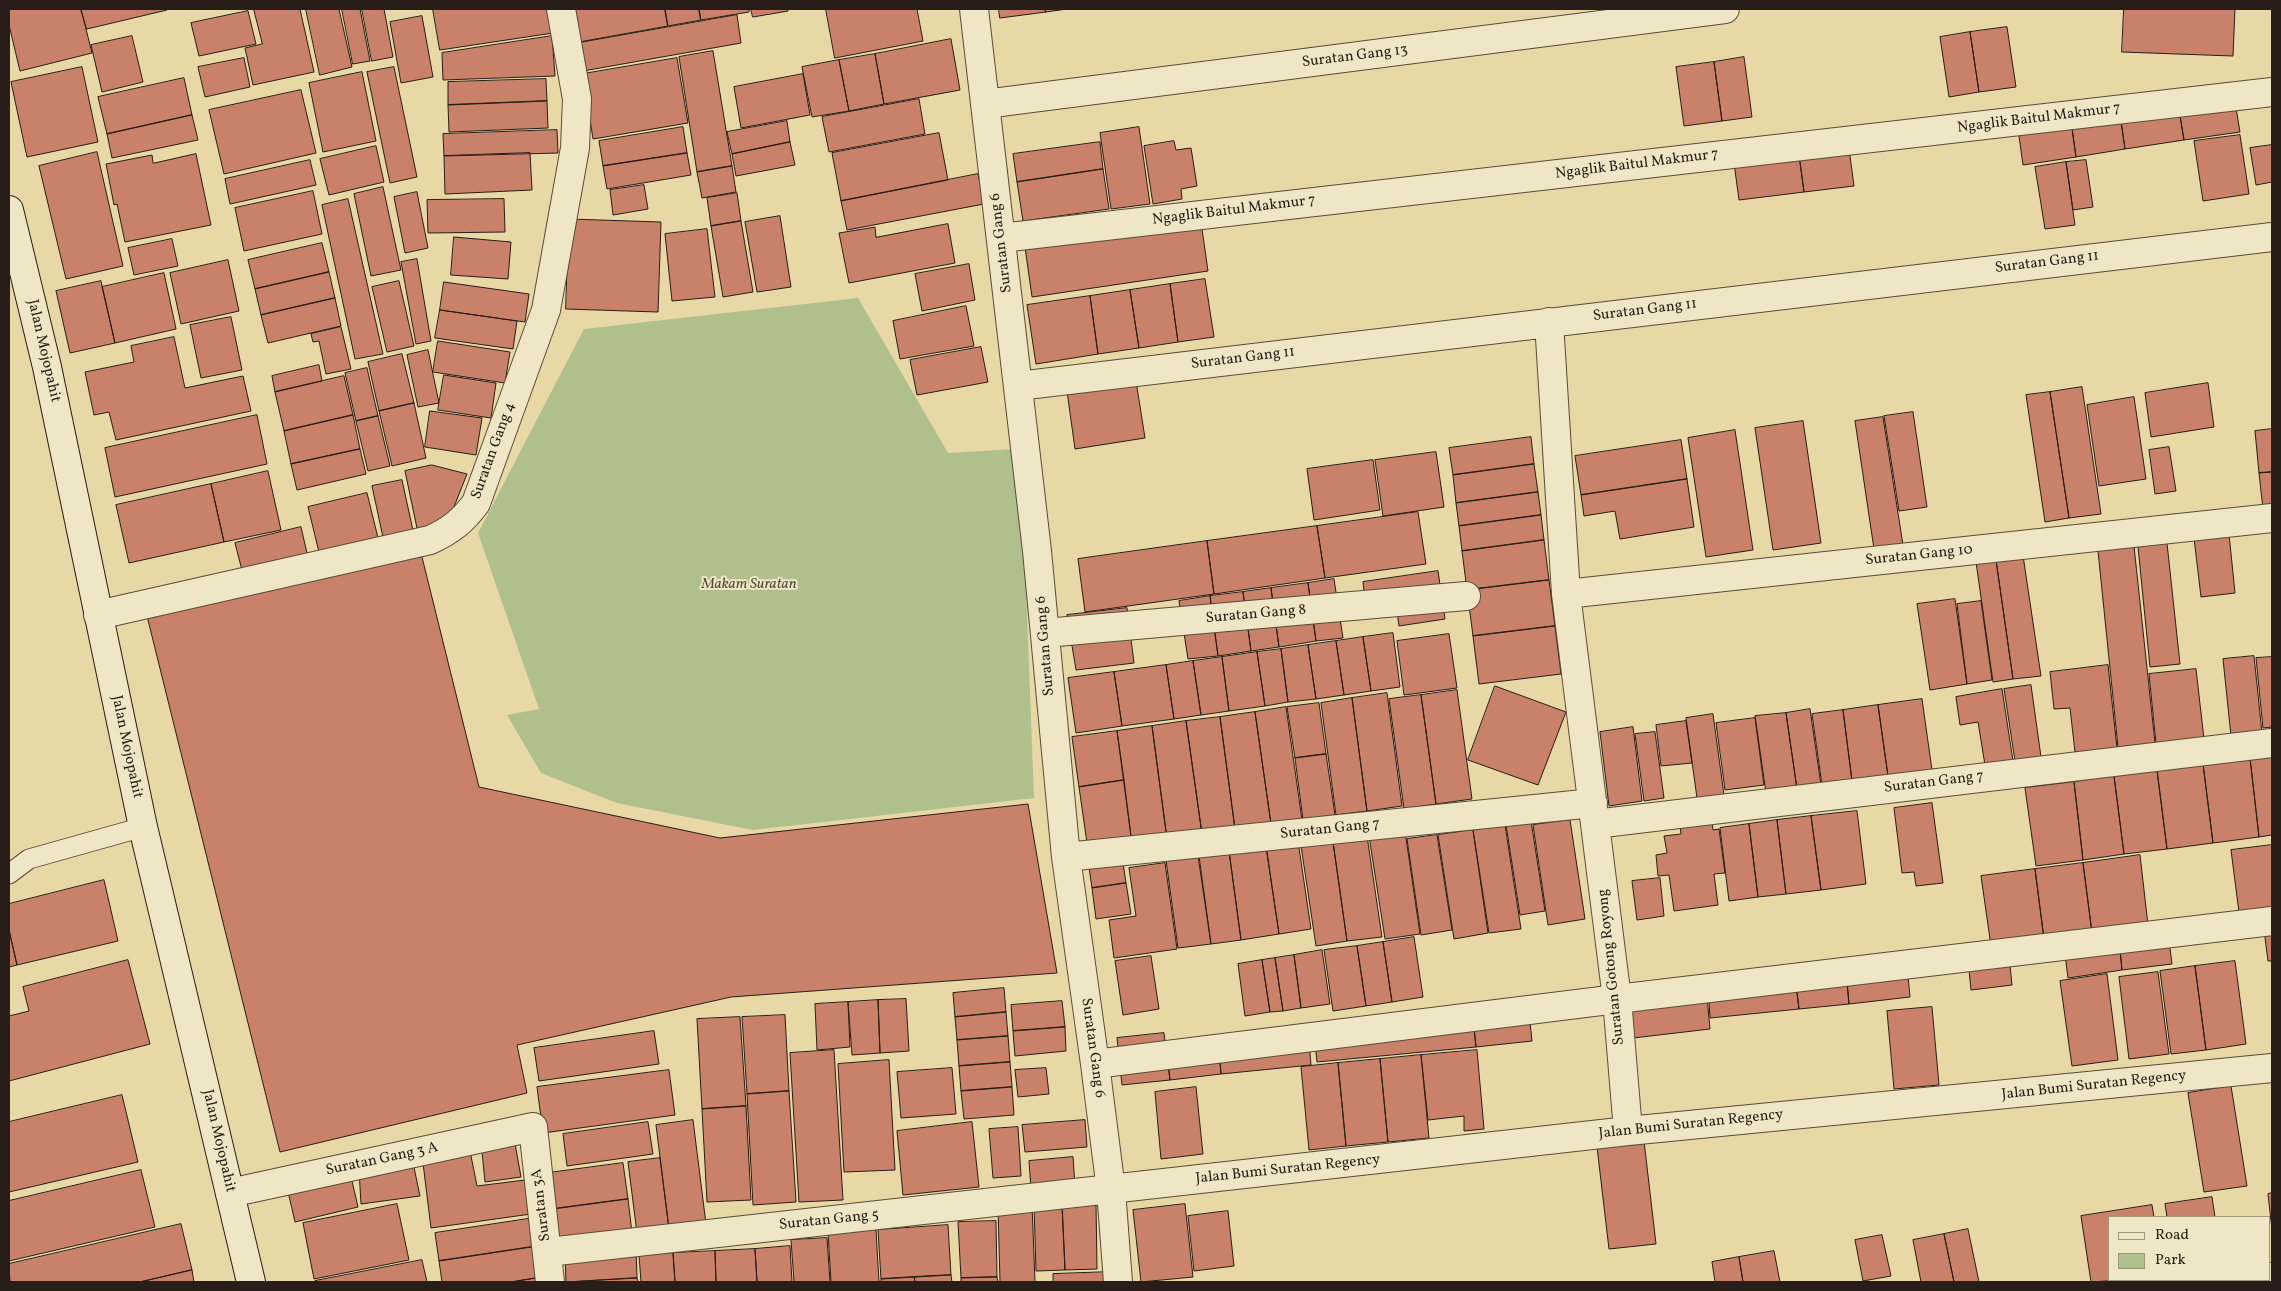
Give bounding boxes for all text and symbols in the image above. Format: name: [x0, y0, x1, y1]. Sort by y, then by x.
street label: Suratan Gang 13: [1301, 42, 1409, 72]
street label: Ngaglik Baitul Makmur 7: [1956, 100, 2122, 138]
street label: Ngaglik Baitul Makmur 7: [1554, 146, 1720, 184]
street label: Suratan Gang 6: [987, 192, 1017, 294]
street label: Ngaglik Baitul Makmur 7: [1151, 192, 1317, 230]
street label: Suratan Gang 11: [1994, 248, 2100, 278]
street label: Suratan Gang 11: [1592, 296, 1698, 326]
street label: Jalan Mojopahit: [22, 298, 64, 404]
street label: Suratan Gang 11: [1190, 344, 1296, 374]
street label: Suratan Gang 4: [468, 400, 520, 502]
street label: Suratan Gang 10: [1864, 541, 1974, 571]
park label: Makam Suratan: [702, 576, 796, 594]
street label: Suratan Gang 6: [1033, 595, 1059, 697]
street label: Suratan Gang 8: [1205, 602, 1307, 628]
street label: Jalan Mojopahit: [106, 694, 146, 800]
street label: Suratan Gang 7: [1883, 768, 1985, 798]
street label: Suratan Gang 7: [1279, 816, 1381, 844]
street label: Suratan Gotong Royong: [1595, 888, 1629, 1046]
street label: Suratan Gang 6: [1076, 997, 1108, 1099]
street label: Jalan Bumi Suratan Regency: [2001, 1067, 2187, 1105]
street label: Jalan Mojopahit: [197, 1088, 239, 1194]
street label: Jalan Bumi Suratan Regency: [1598, 1106, 1784, 1144]
street label: Suratan Gang 3 A: [324, 1139, 440, 1181]
street label: Jalan Bumi Suratan Regency: [1195, 1151, 1381, 1189]
street label: Suratan 3A: [529, 1168, 555, 1242]
street label: Suratan Gang 5: [778, 1207, 880, 1235]
legend: [2108, 1216, 2271, 1281]
text: Road: [2155, 1225, 2189, 1246]
text: Park: [2155, 1250, 2186, 1271]

